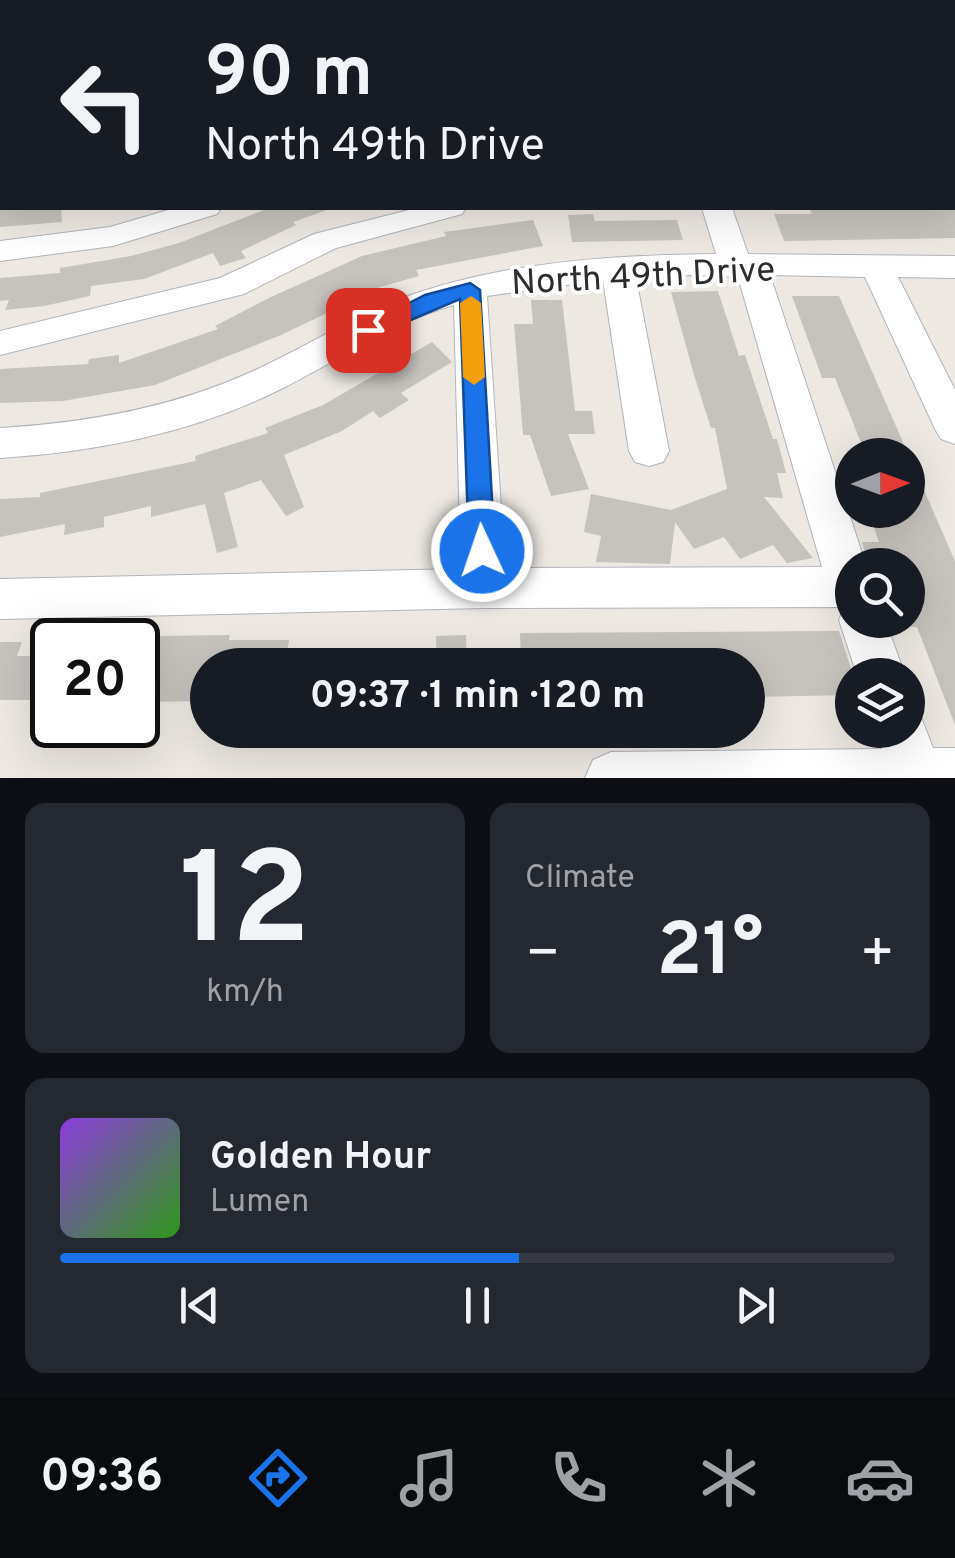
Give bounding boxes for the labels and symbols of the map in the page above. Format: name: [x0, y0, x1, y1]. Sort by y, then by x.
street label: North 49th Drive: [510, 249, 776, 307]
pin: [326, 288, 411, 373]
north arrow: [835, 438, 925, 528]
position arrow: [430, 499, 534, 603]
speed limit sign: 20: [30, 618, 160, 748]

